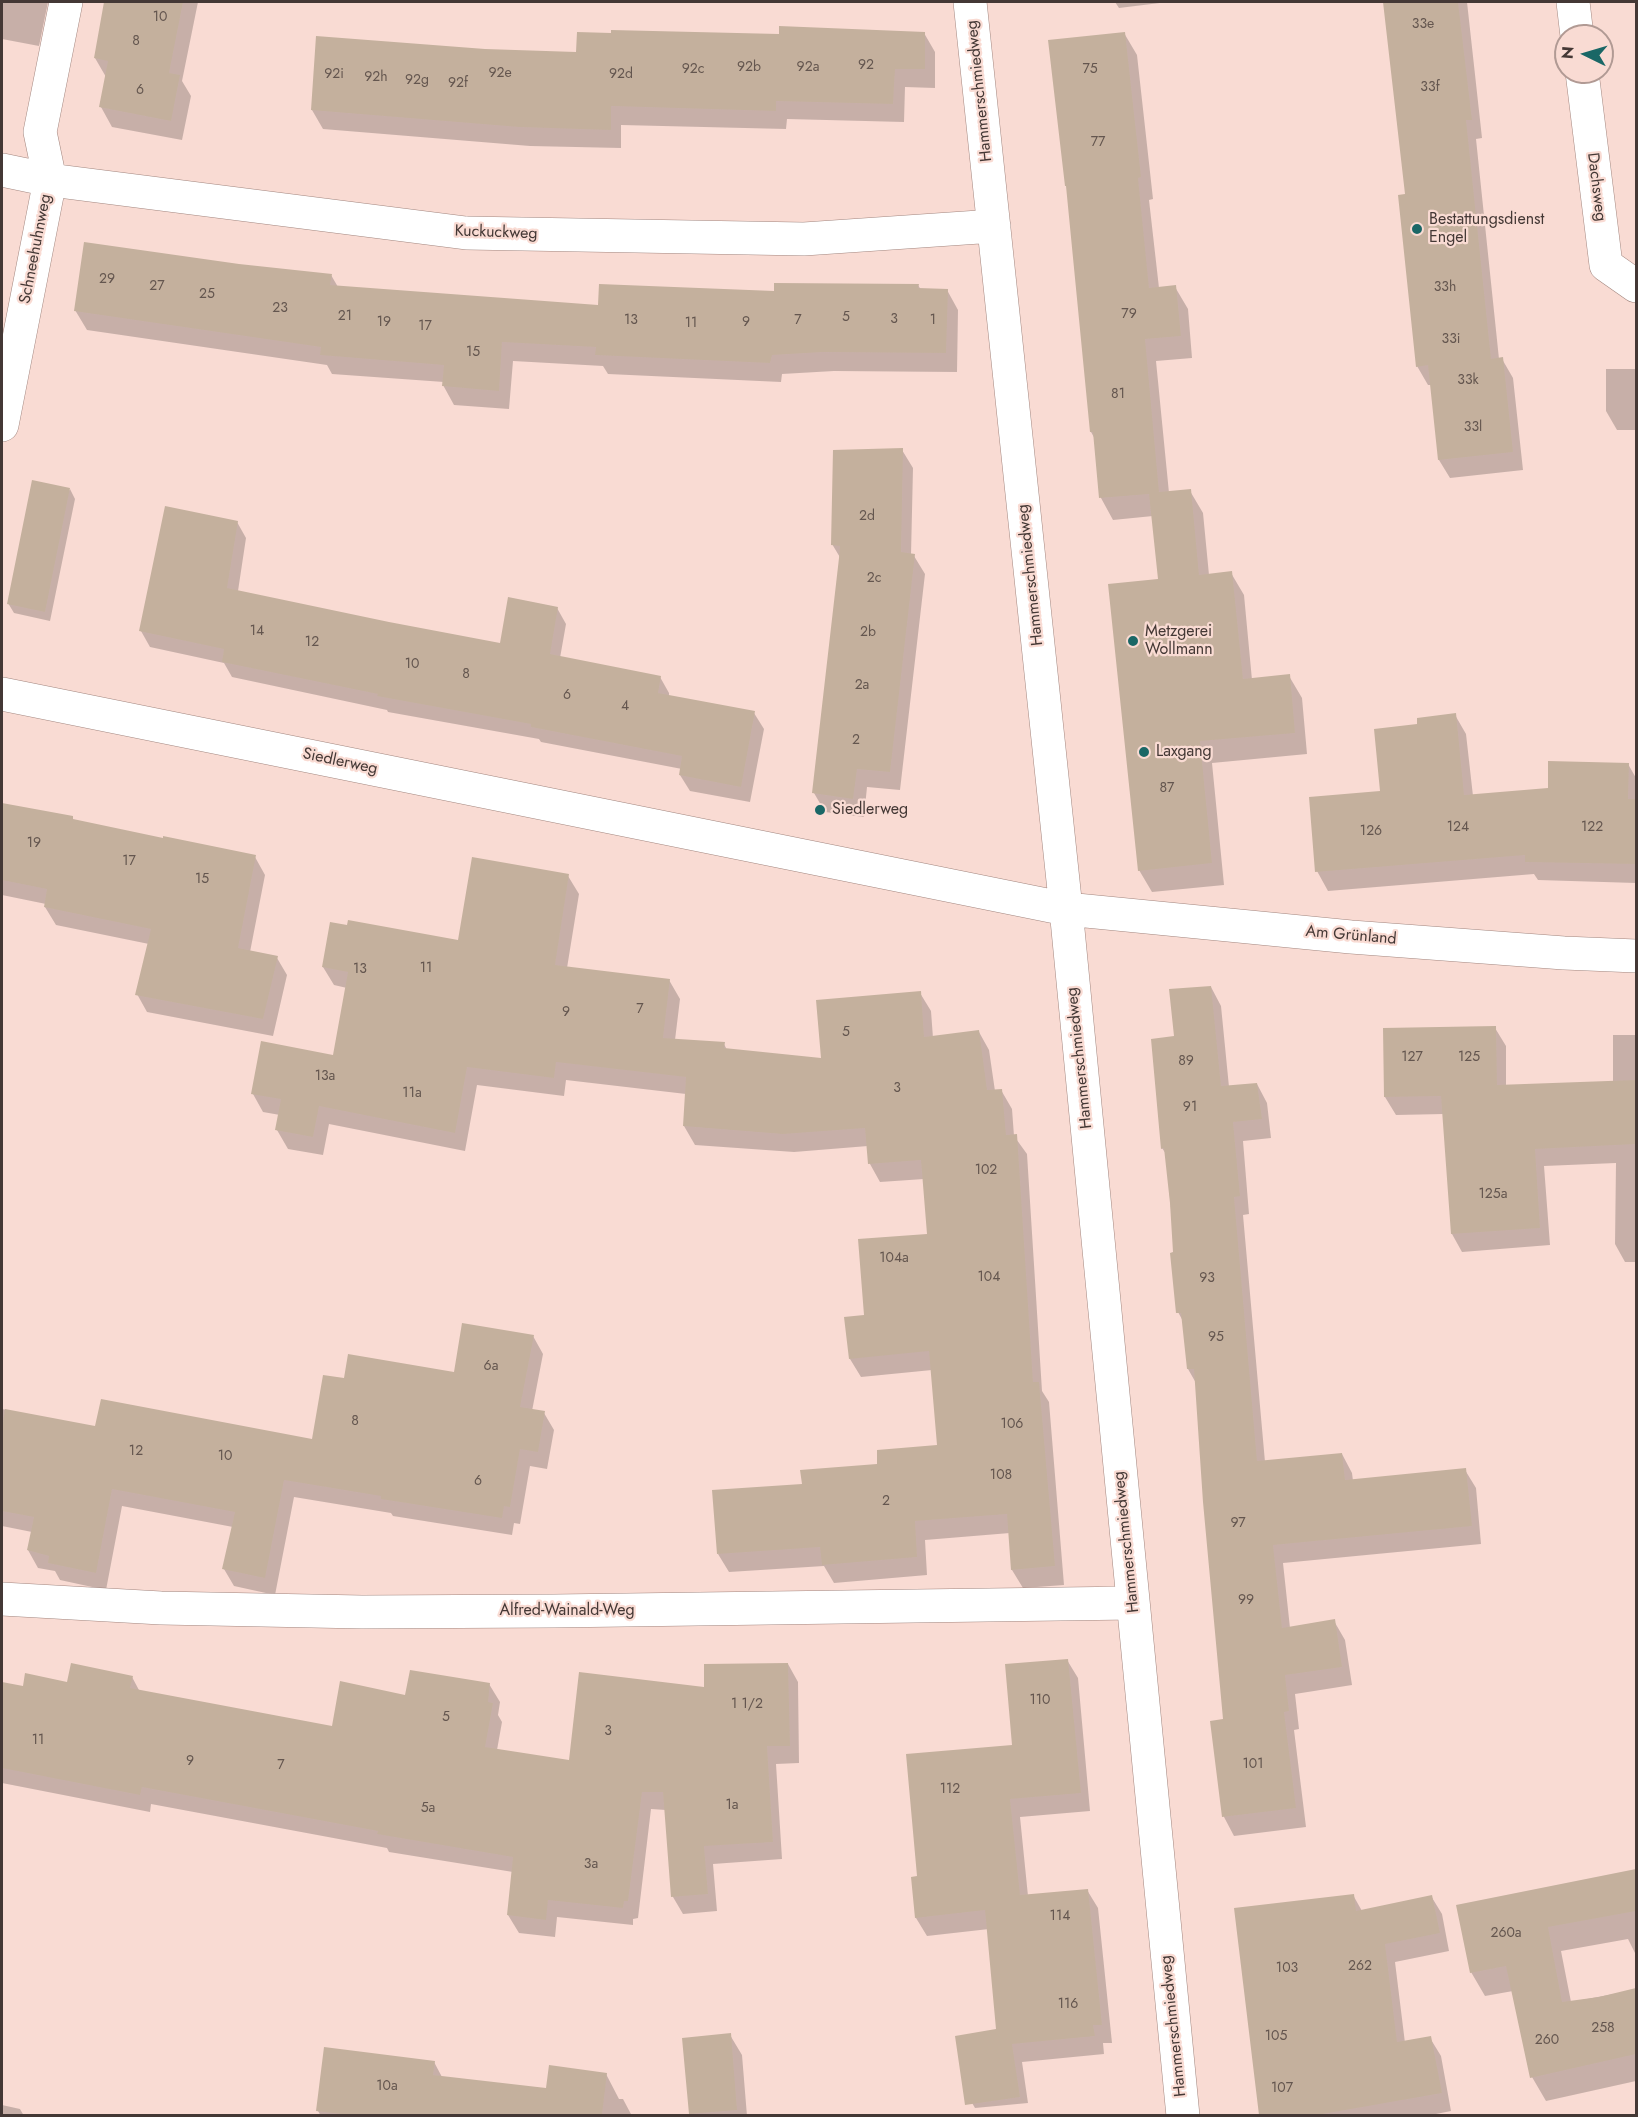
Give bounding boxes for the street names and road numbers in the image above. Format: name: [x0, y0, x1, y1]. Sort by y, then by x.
street label: Hammerschmiedweg: [963, 19, 997, 163]
street label: Dachsweg: [1582, 152, 1610, 222]
street label: Schneehuhnweg: [16, 193, 56, 305]
street label: Kuckuckweg: [454, 222, 538, 244]
street label: Hammerschmiedweg: [1014, 503, 1048, 647]
street label: Siedlerweg: [301, 745, 379, 779]
street label: Am Grünland: [1305, 922, 1397, 950]
street label: Hammerschmiedweg: [1063, 986, 1097, 1130]
street label: Hammerschmiedweg: [1110, 1470, 1144, 1614]
street label: Alfred-Wainald-Weg: [499, 1601, 635, 1621]
street label: Hammerschmiedweg: [1157, 1954, 1191, 2098]

